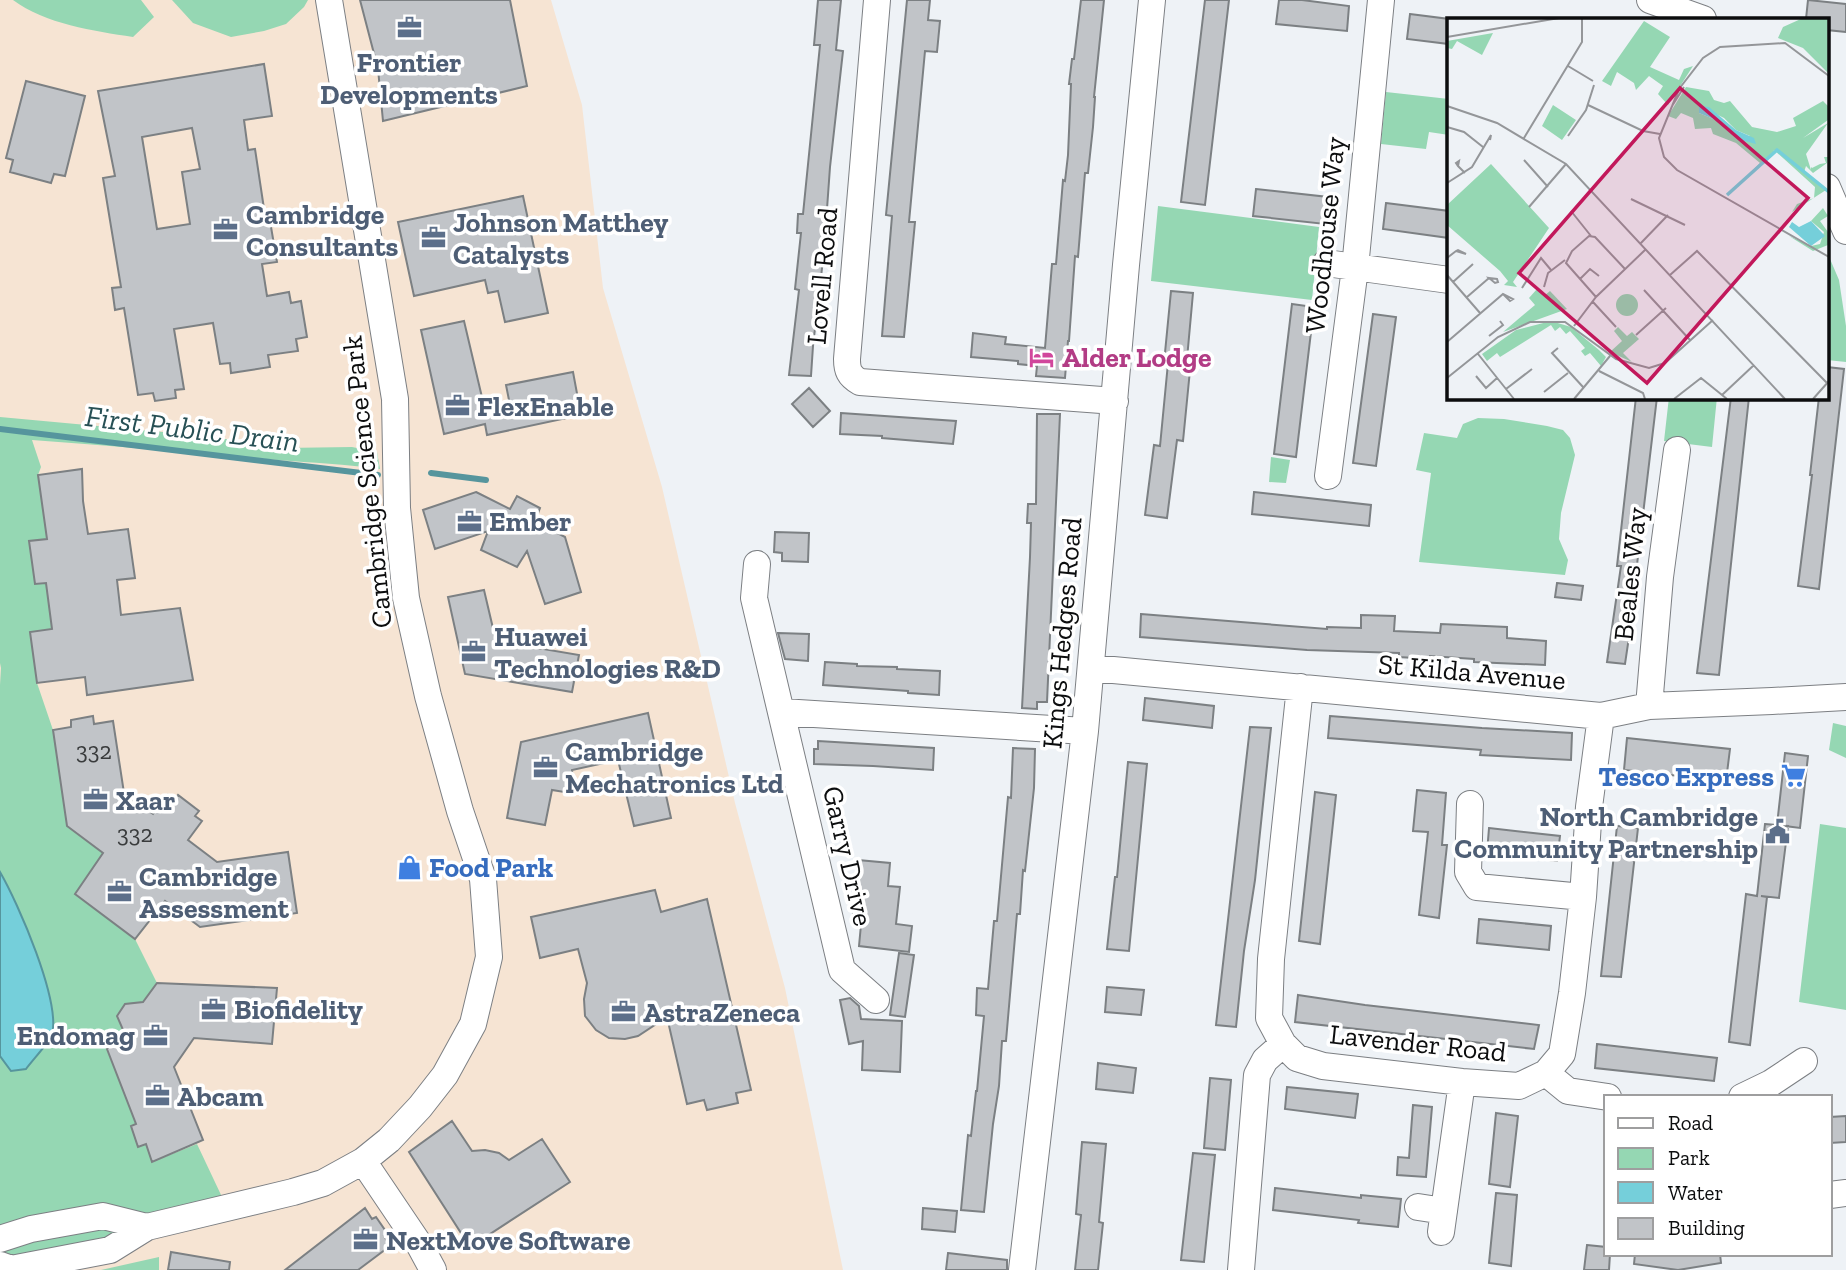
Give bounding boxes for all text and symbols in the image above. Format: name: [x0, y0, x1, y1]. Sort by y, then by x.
office icon: Frontier Developments: [395, 14, 423, 42]
inset map: [1447, 18, 1828, 399]
place label: Frontier Developments: [320, 46, 498, 111]
street label: Woodhouse Way: [1298, 134, 1352, 335]
place label: Cambridge Consultants: [246, 198, 399, 263]
place label: Johnson Matthey Catalysts: [453, 206, 668, 271]
street label: Lovell Road: [800, 206, 844, 346]
office icon: Cambridge Consultants: [212, 216, 240, 244]
office icon: Johnson Matthey Catalysts: [419, 224, 447, 252]
street label: Cambridge Science Park: [335, 334, 399, 630]
place label: Alder Lodge: [1062, 341, 1212, 374]
hotel icon: Alder Lodge: [1028, 343, 1056, 371]
place label: FlexEnable: [477, 390, 614, 423]
office icon: FlexEnable: [443, 392, 471, 420]
water label: First Public Drain: [83, 398, 301, 460]
place label: Ember: [489, 505, 571, 538]
street label: Beales Way: [1607, 505, 1653, 642]
office icon: Ember: [455, 507, 483, 535]
street label: Kings Hedges Road: [1035, 516, 1089, 750]
place label: Huawei Technologies R&D: [494, 620, 721, 685]
office icon: Huawei Technologies R&D: [460, 638, 488, 666]
street label: St Kilda Avenue: [1377, 647, 1567, 697]
place label: Cambridge Mechatronics Ltd: [565, 735, 784, 800]
house number: 332: [76, 736, 112, 765]
office icon: Cambridge Mechatronics Ltd: [531, 753, 559, 781]
place label: Tesco Express: [1598, 760, 1774, 793]
supermarket icon: Tesco Express: [1780, 762, 1808, 790]
street label: Garry Drive: [816, 783, 880, 929]
place label: Xaar: [116, 784, 175, 817]
office icon: Xaar: [82, 786, 110, 814]
place label: North Cambridge Community Partnership: [1454, 800, 1758, 865]
public building icon: North Cambridge Community Partnership: [1764, 818, 1792, 846]
house number: 332: [117, 819, 153, 848]
place label: Food Park: [429, 851, 554, 884]
shop icon: Food Park: [395, 853, 423, 881]
place label: Cambridge Assessment: [139, 860, 290, 925]
office icon: Cambridge Assessment: [105, 878, 133, 906]
place label: Biofidelity: [234, 993, 363, 1026]
office icon: Biofidelity: [200, 995, 228, 1023]
place label: AstraZeneca: [643, 996, 800, 1029]
office icon: AstraZeneca: [609, 998, 637, 1026]
street label: Lavender Road: [1328, 1017, 1508, 1069]
place label: Endomag: [17, 1019, 135, 1052]
office icon: Endomag: [141, 1021, 169, 1049]
place label: Abcam: [177, 1080, 264, 1113]
office icon: Abcam: [143, 1082, 171, 1110]
legend: [1604, 1095, 1832, 1256]
text: Road: [1668, 1110, 1714, 1135]
text: Park: [1668, 1145, 1710, 1170]
text: Water: [1668, 1180, 1723, 1205]
text: Building: [1668, 1215, 1745, 1240]
place label: NextMove Software: [386, 1224, 630, 1257]
office icon: NextMove Software: [352, 1226, 380, 1254]

